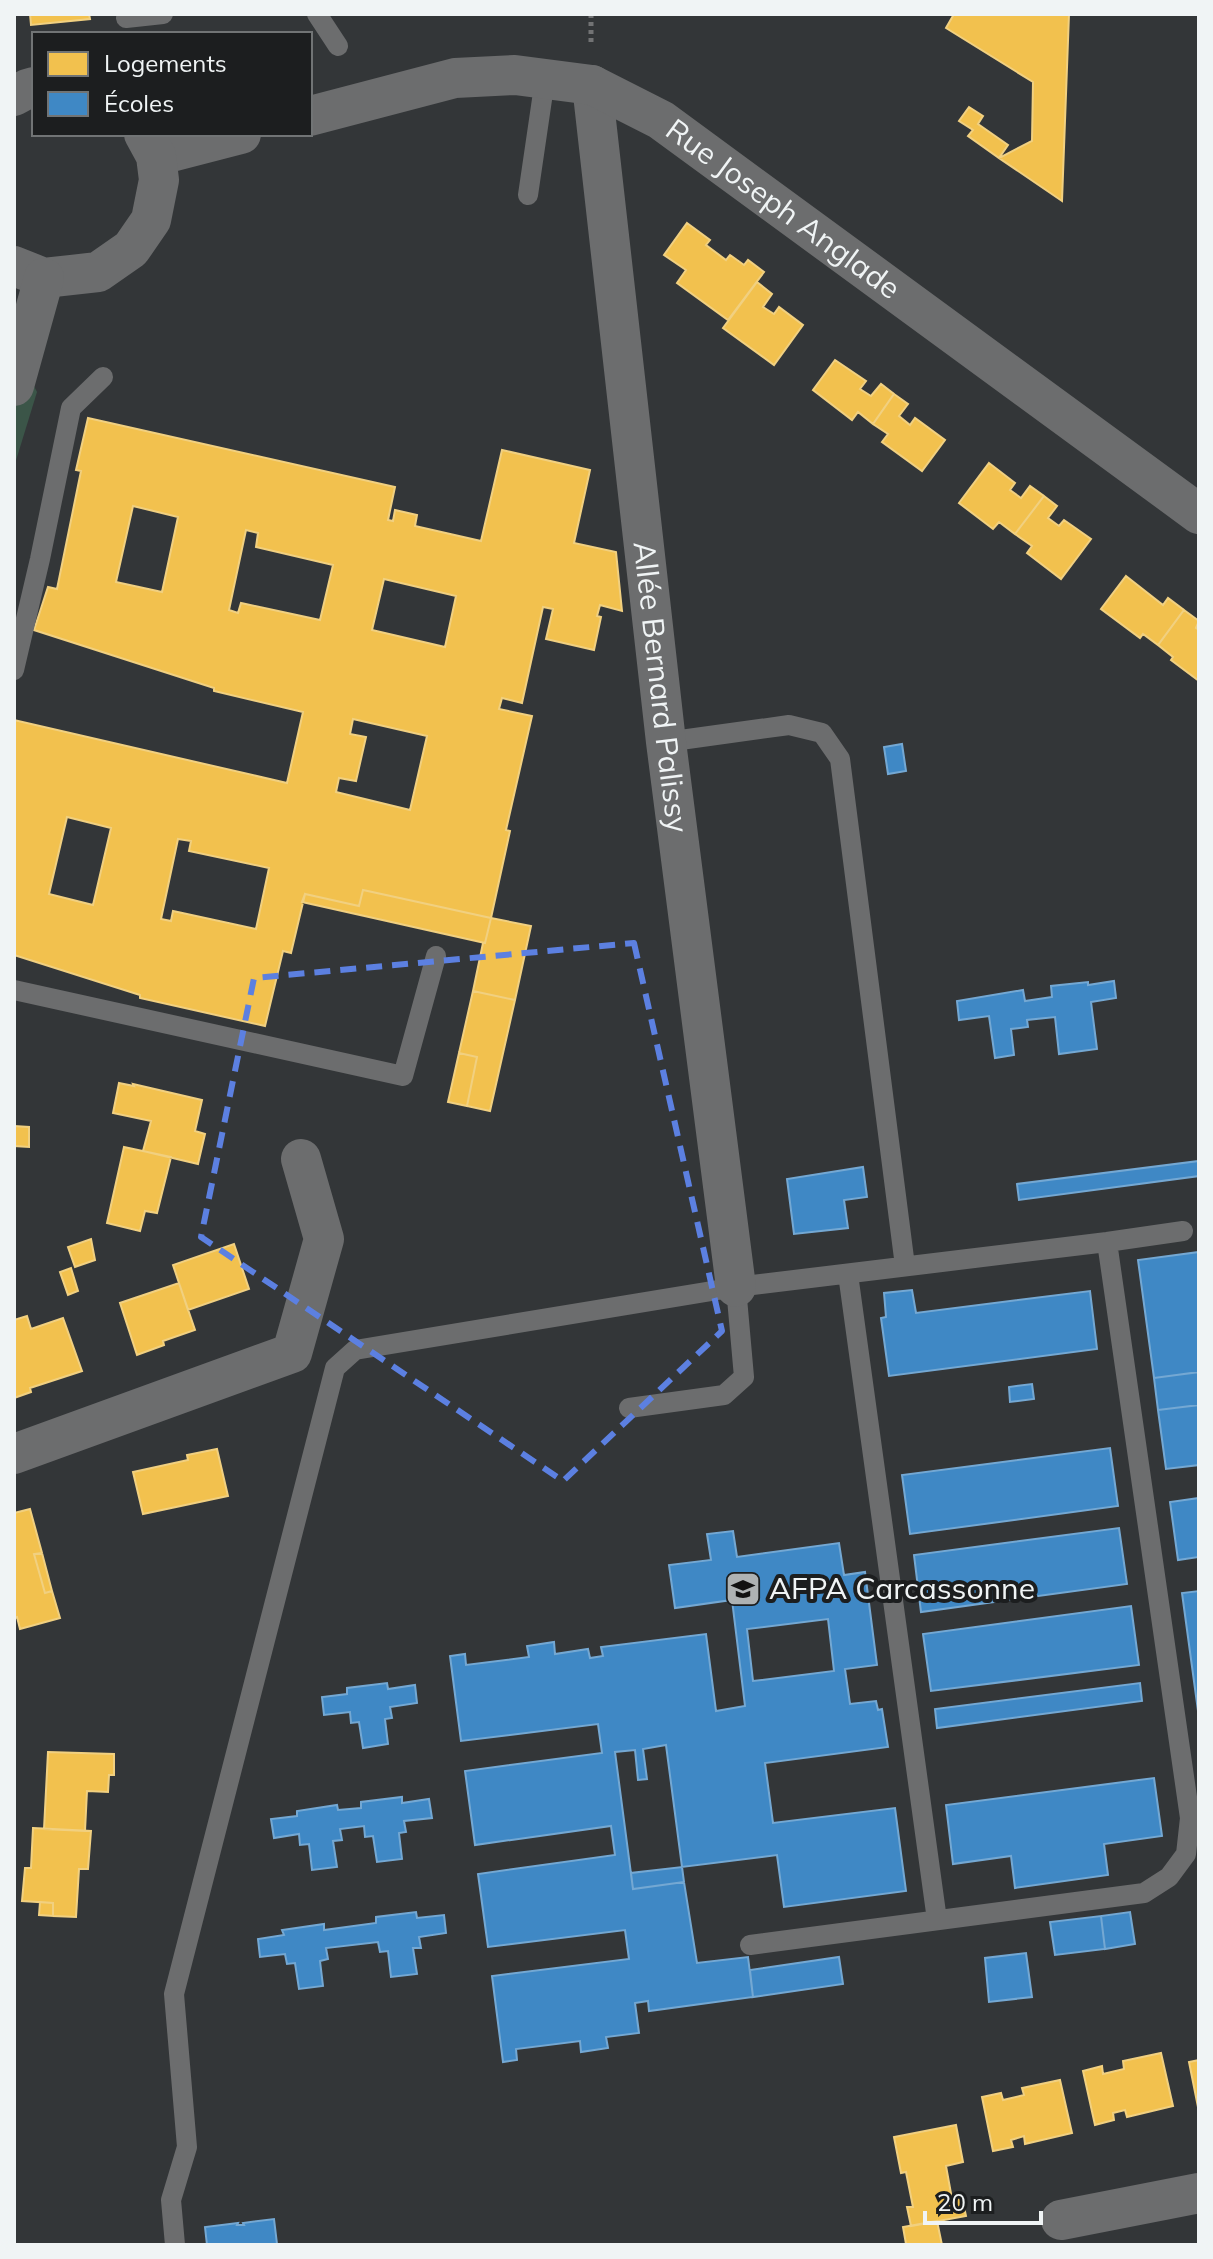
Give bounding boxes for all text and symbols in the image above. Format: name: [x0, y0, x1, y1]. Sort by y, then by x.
legend: [32, 32, 312, 136]
text: Logements: [104, 48, 227, 78]
text: Écoles: [104, 88, 174, 118]
street label: Rue Joseph Anglade: [659, 110, 908, 307]
street label: Allée Bernard Palissy: [626, 539, 697, 835]
place label: AFPA Carcassonne: [769, 1569, 1035, 1607]
school or university icon: AFPA Carcassonne: [724, 1570, 762, 1608]
scale bar: [925, 2175, 1041, 2225]
text: 20 m: [937, 2187, 993, 2217]

